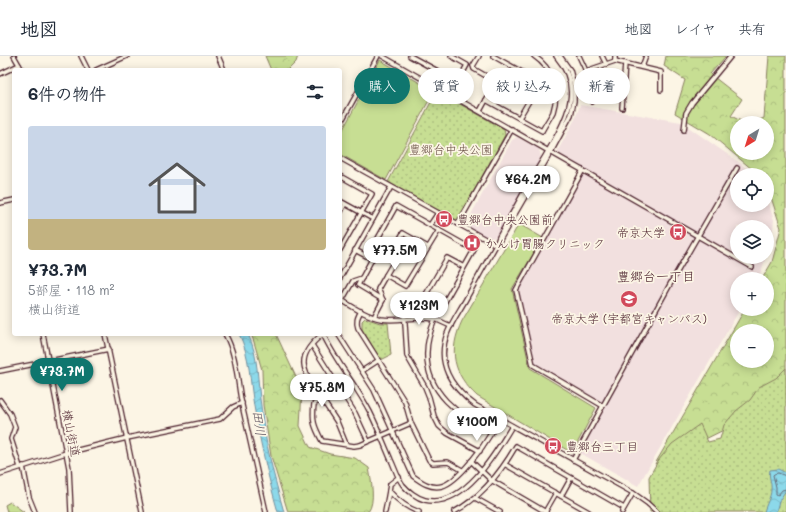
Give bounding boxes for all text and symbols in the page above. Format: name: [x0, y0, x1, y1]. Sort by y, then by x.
text: 地図: [20, 16, 58, 41]
text: 地図: [625, 19, 653, 38]
text: レイヤ: [675, 19, 716, 38]
text: 共有: [738, 19, 766, 38]
chip: 購入: [354, 68, 410, 104]
chip: 賃貸: [418, 68, 474, 104]
chip: 絞り込み: [482, 68, 566, 104]
chip: 新着: [574, 68, 630, 104]
icon: filters: [304, 81, 326, 103]
text: 6件の物件: [28, 82, 106, 104]
north arrow: [730, 116, 774, 160]
map controls: [730, 116, 774, 368]
park label: 豊郷台中央公園: [409, 141, 493, 157]
icon: home: [141, 152, 213, 224]
pin: ¥64.2M: [495, 166, 561, 200]
button: locate: [730, 168, 774, 212]
text: ¥64.2M: [505, 170, 551, 187]
bus stop icon: 豊郷台中央公園前: [434, 209, 454, 229]
place label: 豊郷台中央公園前: [457, 211, 553, 227]
button: layers: [730, 220, 774, 264]
bus stop icon: 帝京大学: [668, 222, 688, 242]
place label: 帝京大学: [617, 224, 665, 240]
hospital icon: かんけ胃腸クリニック: [462, 233, 482, 253]
place label: かんけ胃腸クリニック: [485, 235, 605, 251]
pin: ¥77.5M: [362, 237, 428, 271]
text: ¥77.5M: [372, 241, 418, 258]
text: ¥73.7M: [28, 258, 87, 280]
district label: 豊郷台一丁目: [617, 267, 695, 284]
button: +: [730, 272, 774, 316]
text: 5部屋 · 118 m²: [28, 281, 115, 298]
school or university icon: 帝京大学 (宇都宮キャンパス): [619, 289, 639, 309]
pin: ¥123M: [391, 292, 447, 326]
text: ¥123M: [399, 296, 439, 313]
text: 横山街道: [28, 300, 80, 317]
place label: 帝京大学 (宇都宮キャンパス): [551, 310, 707, 326]
button: −: [730, 324, 774, 368]
pin: ¥73.7M: [29, 358, 95, 392]
text: ¥73.7M: [39, 362, 85, 379]
pin: ¥75.8M: [289, 374, 355, 408]
text: ¥75.8M: [299, 378, 345, 395]
street label: 横山街道: [60, 408, 84, 458]
pin: ¥100M: [449, 408, 505, 442]
water label: 田川: [250, 409, 270, 437]
text: ¥100M: [456, 412, 498, 429]
bus stop icon: 豊郷台三丁目: [543, 436, 563, 456]
place label: 豊郷台三丁目: [566, 438, 638, 454]

